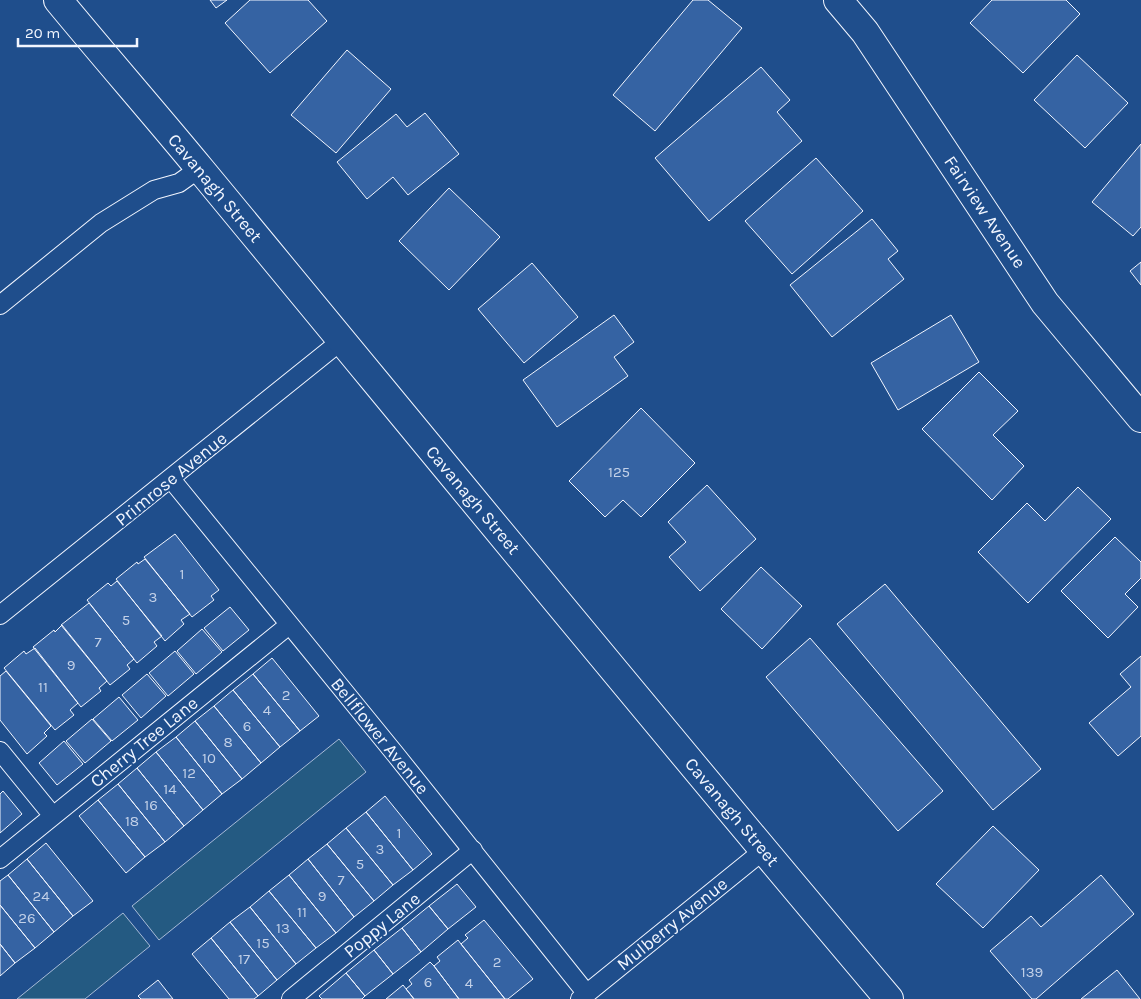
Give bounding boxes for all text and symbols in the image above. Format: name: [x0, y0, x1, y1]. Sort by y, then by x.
scale bar: [18, 15, 136, 47]
text: 20 m: [25, 24, 60, 42]
street label: Cavanagh Street: [163, 129, 267, 247]
street label: Fairview Avenue: [939, 152, 1031, 272]
street label: Primrose Avenue: [111, 427, 231, 531]
street label: Cavanagh Street: [421, 441, 525, 559]
house number: 125: [608, 463, 630, 481]
house number: 1: [180, 565, 184, 583]
house number: 3: [149, 588, 157, 606]
house number: 5: [122, 611, 130, 629]
house number: 7: [94, 633, 102, 651]
house number: 9: [67, 656, 75, 674]
street label: Bellflower Avenue: [326, 673, 434, 799]
house number: 11: [38, 678, 48, 696]
house number: 2: [282, 686, 290, 704]
street label: Cherry Tree Lane: [86, 692, 202, 792]
house number: 4: [263, 701, 272, 719]
house number: 6: [243, 717, 251, 735]
house number: 8: [223, 733, 233, 751]
house number: 10: [202, 749, 216, 767]
street label: Cavanagh Street: [680, 753, 784, 871]
house number: 12: [182, 764, 196, 782]
house number: 14: [163, 780, 177, 798]
house number: 16: [144, 796, 158, 814]
house number: 18: [125, 812, 139, 830]
house number: 1: [397, 824, 401, 842]
house number: 3: [376, 840, 384, 858]
house number: 5: [356, 855, 364, 873]
house number: 7: [337, 871, 345, 889]
street label: Mulberry Avenue: [612, 873, 732, 975]
house number: 24: [32, 887, 50, 905]
house number: 9: [318, 887, 326, 905]
street label: Poppy Lane: [339, 888, 425, 962]
house number: 11: [297, 903, 307, 921]
house number: 26: [18, 909, 36, 927]
house number: 13: [276, 919, 290, 937]
house number: 15: [256, 934, 270, 952]
house number: 17: [238, 950, 250, 968]
house number: 2: [493, 953, 501, 971]
house number: 139: [1021, 963, 1043, 981]
house number: 6: [424, 973, 432, 991]
house number: 4: [465, 974, 474, 992]

